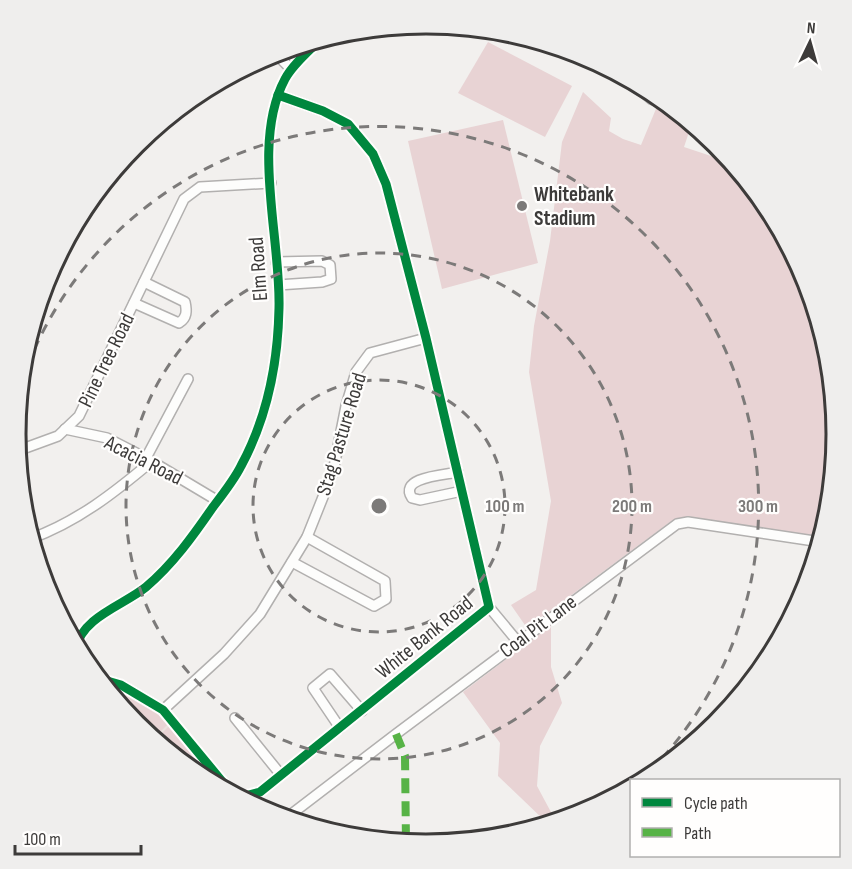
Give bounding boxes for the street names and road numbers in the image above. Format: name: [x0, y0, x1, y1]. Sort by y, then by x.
street label: Elm Road: [244, 236, 273, 302]
street label: Pine Tree Road: [73, 309, 140, 411]
street label: Stag Pasture Road: [311, 370, 372, 499]
street label: Acacia Road: [100, 430, 187, 491]
street label: Coal Pit Lane: [495, 589, 582, 663]
street label: White Bank Road: [371, 591, 478, 684]

